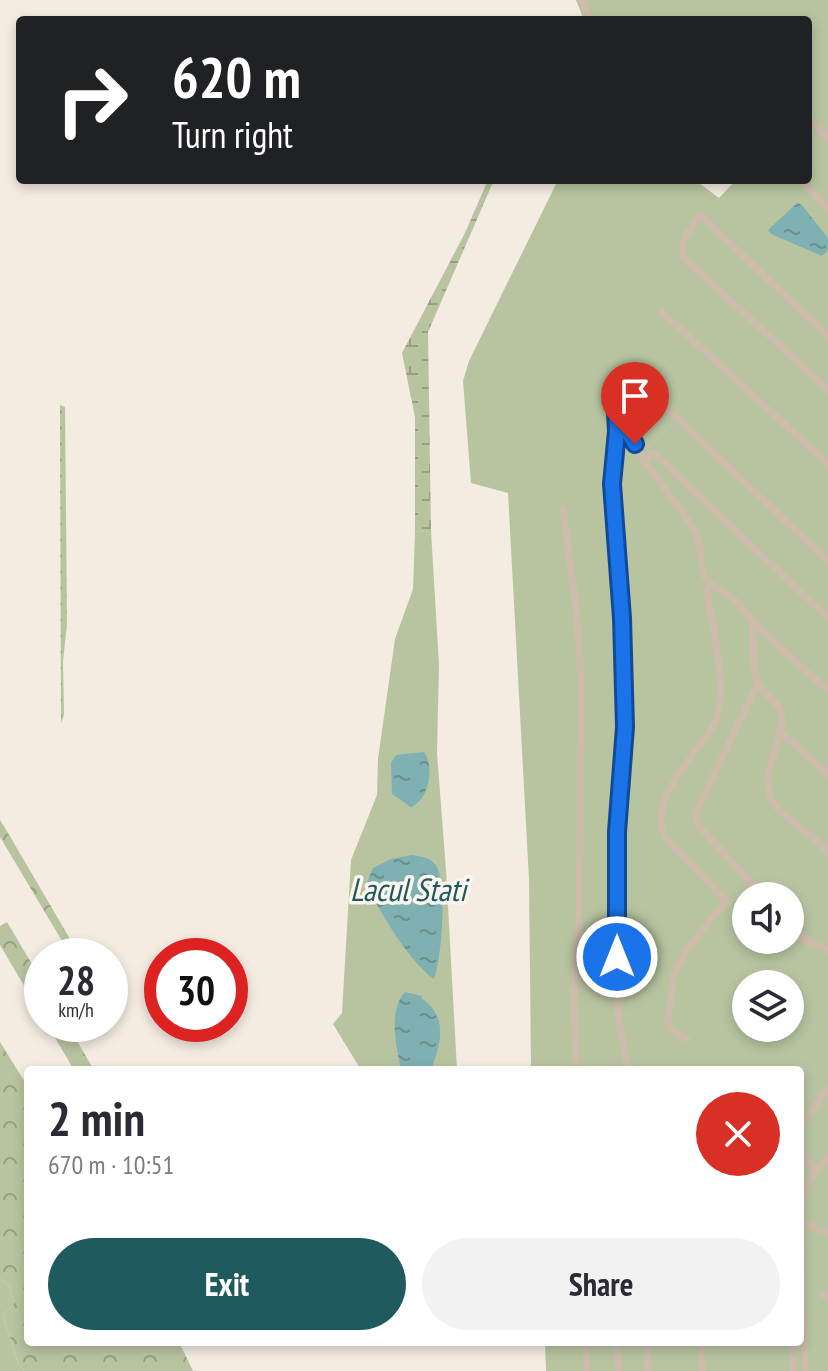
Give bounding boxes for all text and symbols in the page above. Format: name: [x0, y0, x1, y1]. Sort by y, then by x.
text: 620 m: [172, 41, 301, 113]
icon: right: [40, 48, 144, 152]
text: Turn right: [172, 111, 293, 158]
pin: [601, 362, 669, 444]
icon: arrive: [613, 374, 657, 418]
water label: Lacul Stati: [350, 868, 470, 910]
map controls: [732, 882, 804, 1042]
button: sound: [732, 882, 804, 954]
position arrow: [575, 915, 659, 999]
speed limit sign: 30: [144, 938, 248, 1042]
text: 28: [57, 954, 95, 1006]
button: layers: [732, 970, 804, 1042]
text: km/h: [58, 997, 94, 1023]
text: 2 min: [48, 1087, 145, 1149]
button: close: [696, 1092, 780, 1176]
text: 670 m · 10:51: [48, 1148, 174, 1181]
button: Exit: [48, 1238, 406, 1330]
button: Share: [422, 1238, 780, 1330]

